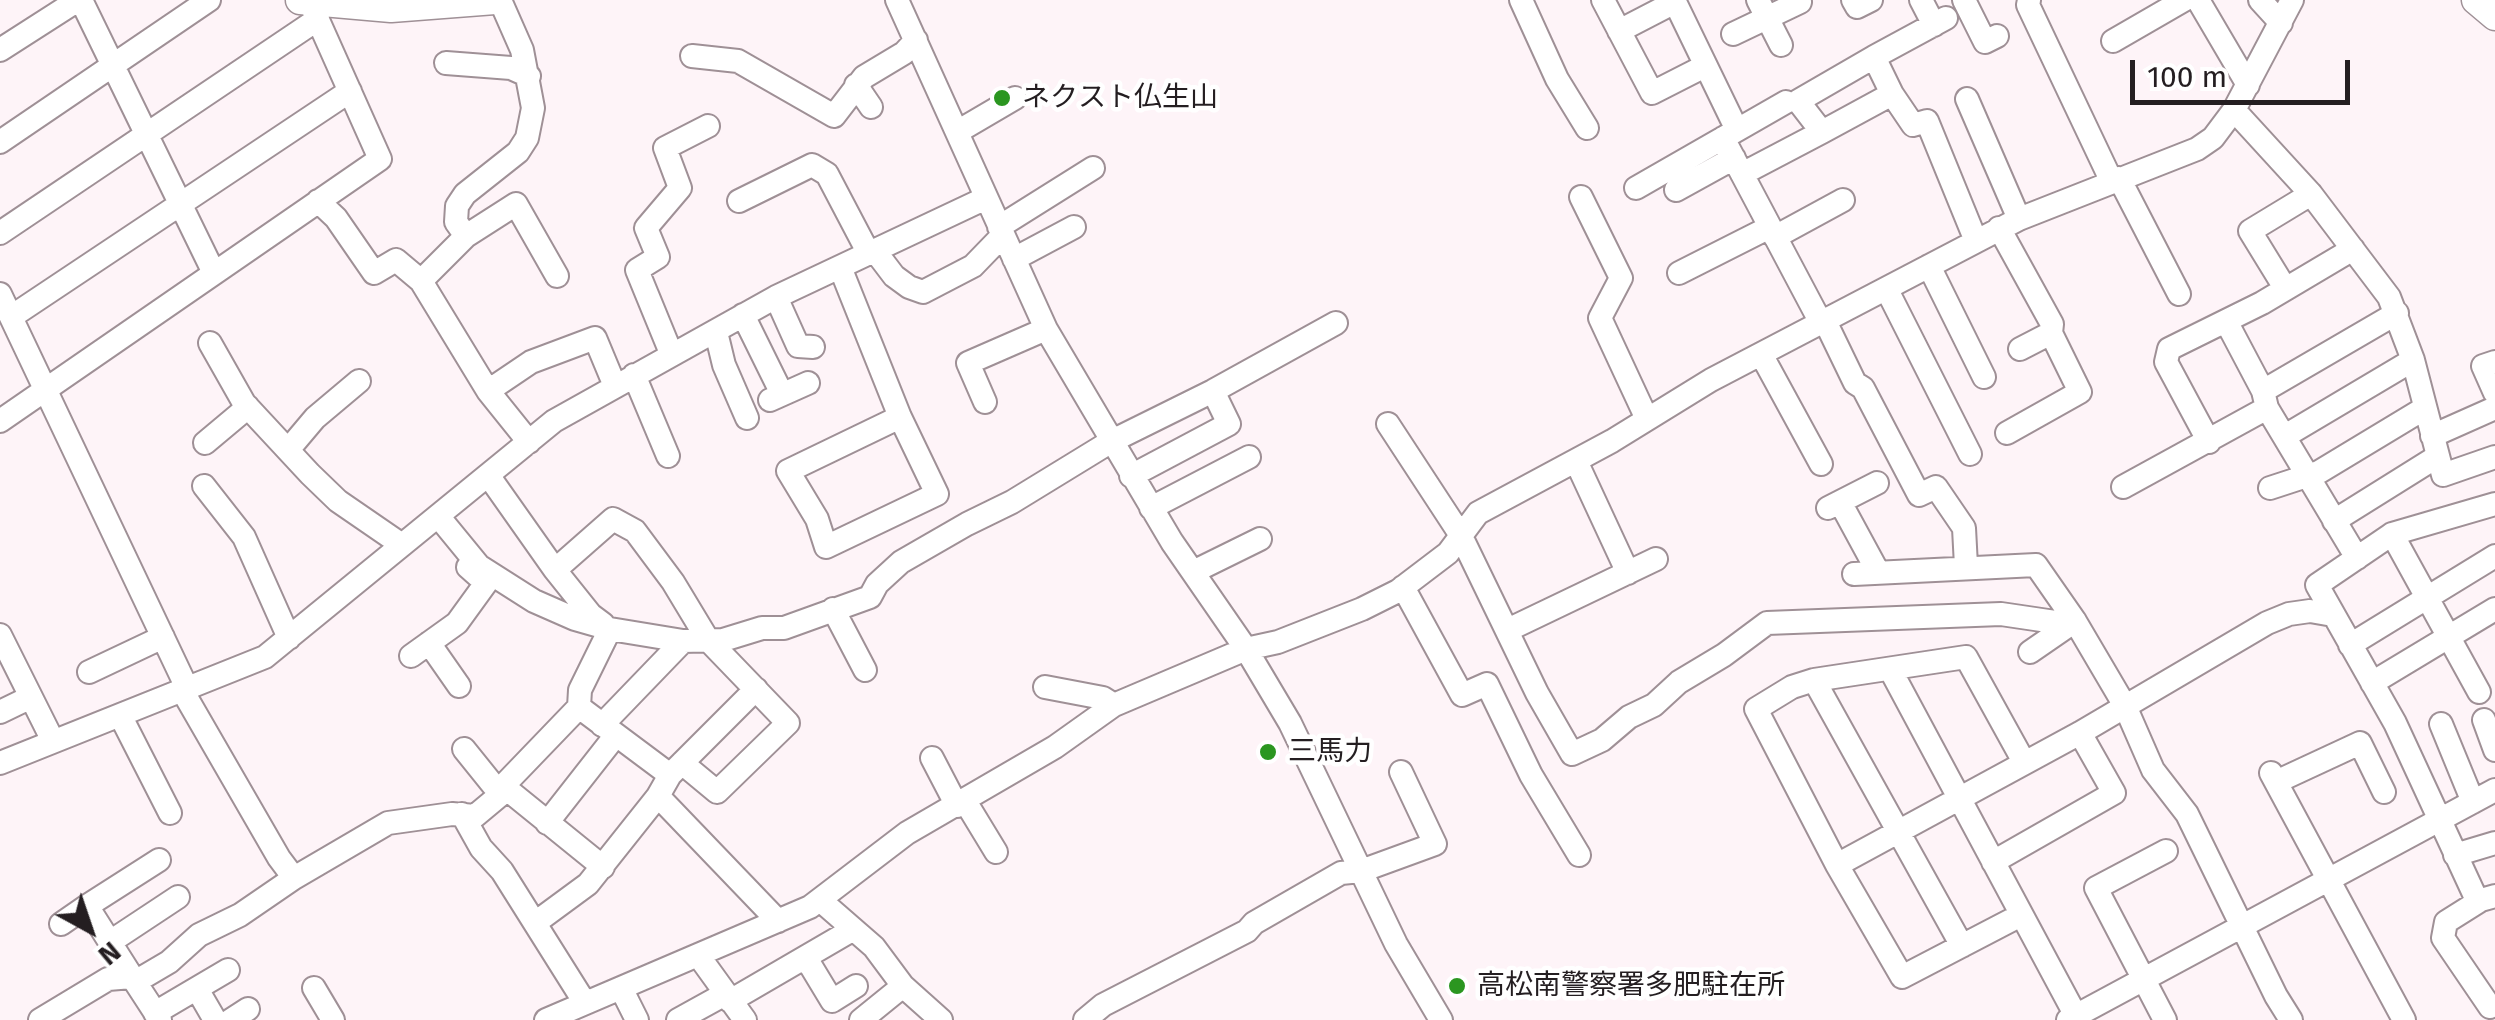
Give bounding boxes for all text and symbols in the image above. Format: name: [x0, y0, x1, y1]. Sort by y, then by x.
scale bar: [2135, 40, 2355, 102]
text: 100 m: [2147, 59, 2227, 95]
place label: ネクスト仏生山: [1022, 81, 1218, 115]
marker: ネクスト仏生山: [991, 87, 1013, 109]
place label: 三馬力: [1288, 735, 1372, 769]
marker: 三馬力: [1257, 741, 1279, 763]
north arrow: [40, 880, 140, 980]
text: N: [92, 935, 127, 972]
place label: 高松南警察署多肥駐在所: [1477, 969, 1785, 1003]
marker: 高松南警察署多肥駐在所: [1446, 975, 1468, 997]

